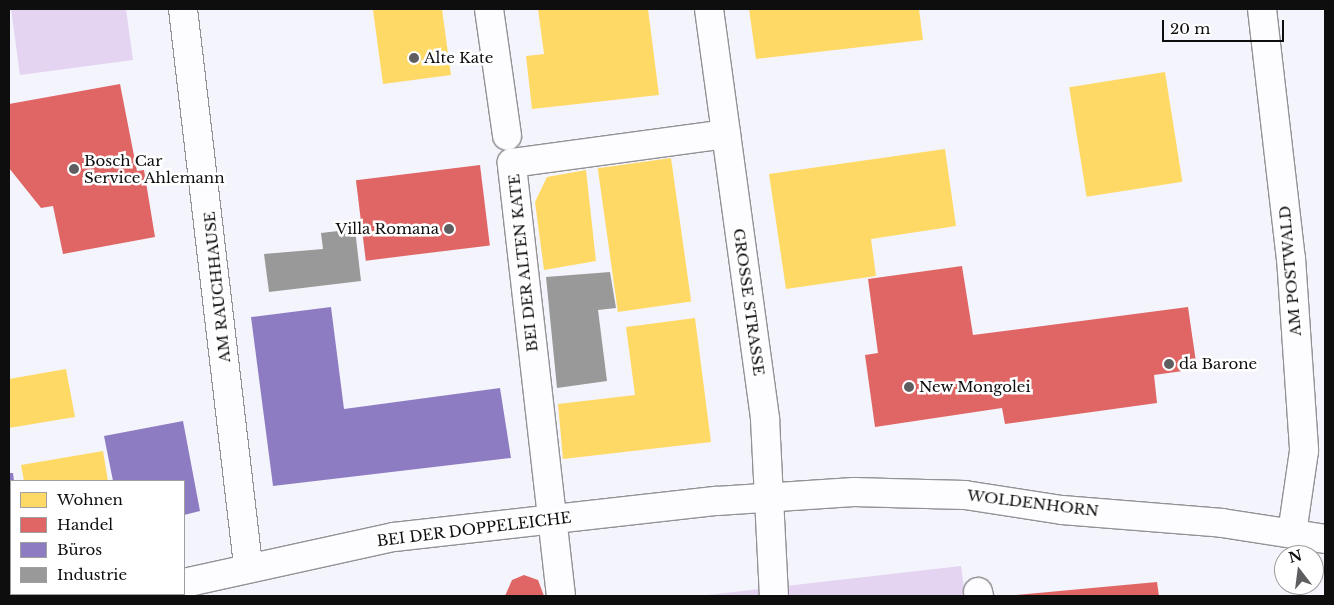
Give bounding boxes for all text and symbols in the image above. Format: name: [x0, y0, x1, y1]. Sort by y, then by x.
scale bar: [1164, 10, 1286, 42]
text: 20 m: [1170, 19, 1210, 38]
place label: Alte Kate: [424, 49, 493, 67]
marker: Alte Kate: [408, 52, 420, 64]
place label: Bosch Car Service Ahlemann: [84, 151, 225, 186]
marker: Bosch Car Service Ahlemann: [68, 163, 80, 175]
street label: BEI DER ALTEN KATE: [505, 173, 541, 353]
street label: AM POSTWALD: [1275, 205, 1305, 337]
street label: AM RAUCHHAUSE: [200, 210, 234, 364]
place label: Villa Romana: [335, 220, 439, 238]
marker: Villa Romana: [443, 223, 455, 235]
street label: GROSSE STRASSE: [730, 227, 768, 377]
place label: da Barone: [1179, 355, 1257, 373]
marker: da Barone: [1163, 358, 1175, 370]
place label: New Mongolei: [919, 378, 1031, 396]
marker: New Mongolei: [903, 381, 915, 393]
legend: [10, 480, 185, 595]
street label: WOLDENHORN: [966, 486, 1100, 520]
text: Wohnen: [57, 490, 123, 509]
street label: BEI DER DOPPELEICHE: [375, 508, 573, 550]
text: Handel: [57, 515, 113, 534]
text: Büros: [57, 540, 102, 559]
north arrow: [1274, 545, 1324, 595]
text: N: [1287, 546, 1304, 567]
text: Industrie: [57, 565, 127, 584]

